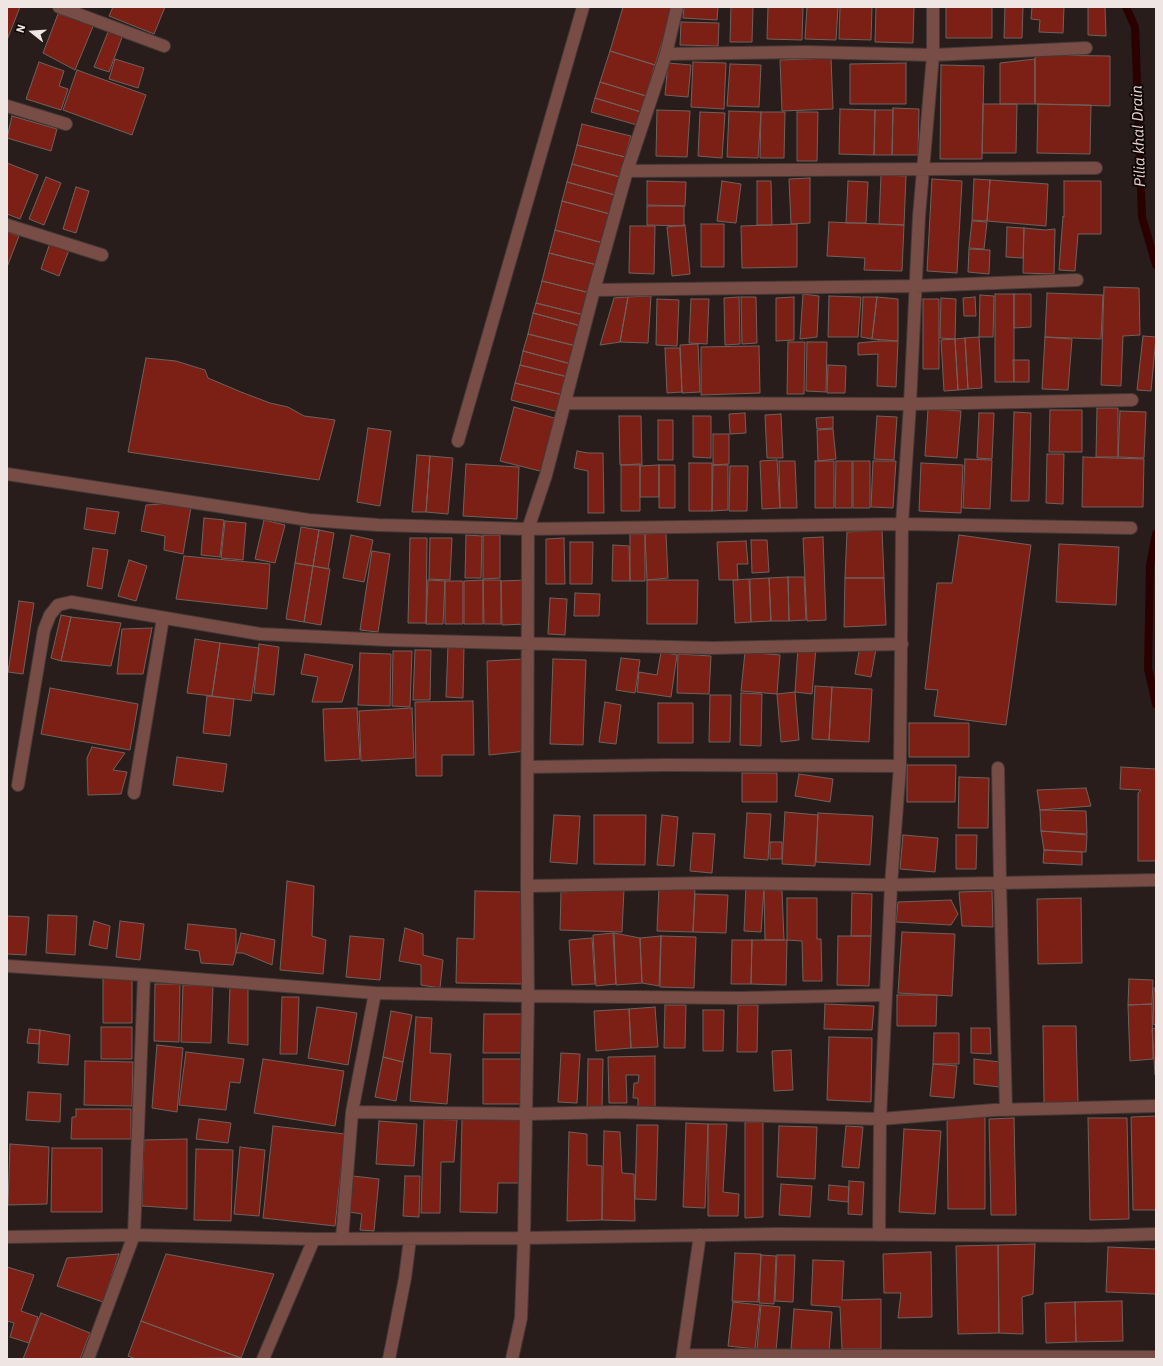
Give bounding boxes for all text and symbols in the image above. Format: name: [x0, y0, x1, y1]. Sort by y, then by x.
north arrow: [12, 12, 52, 52]
text: N: [13, 23, 28, 34]
water label: Pilia khal Drain: [1128, 85, 1150, 187]

